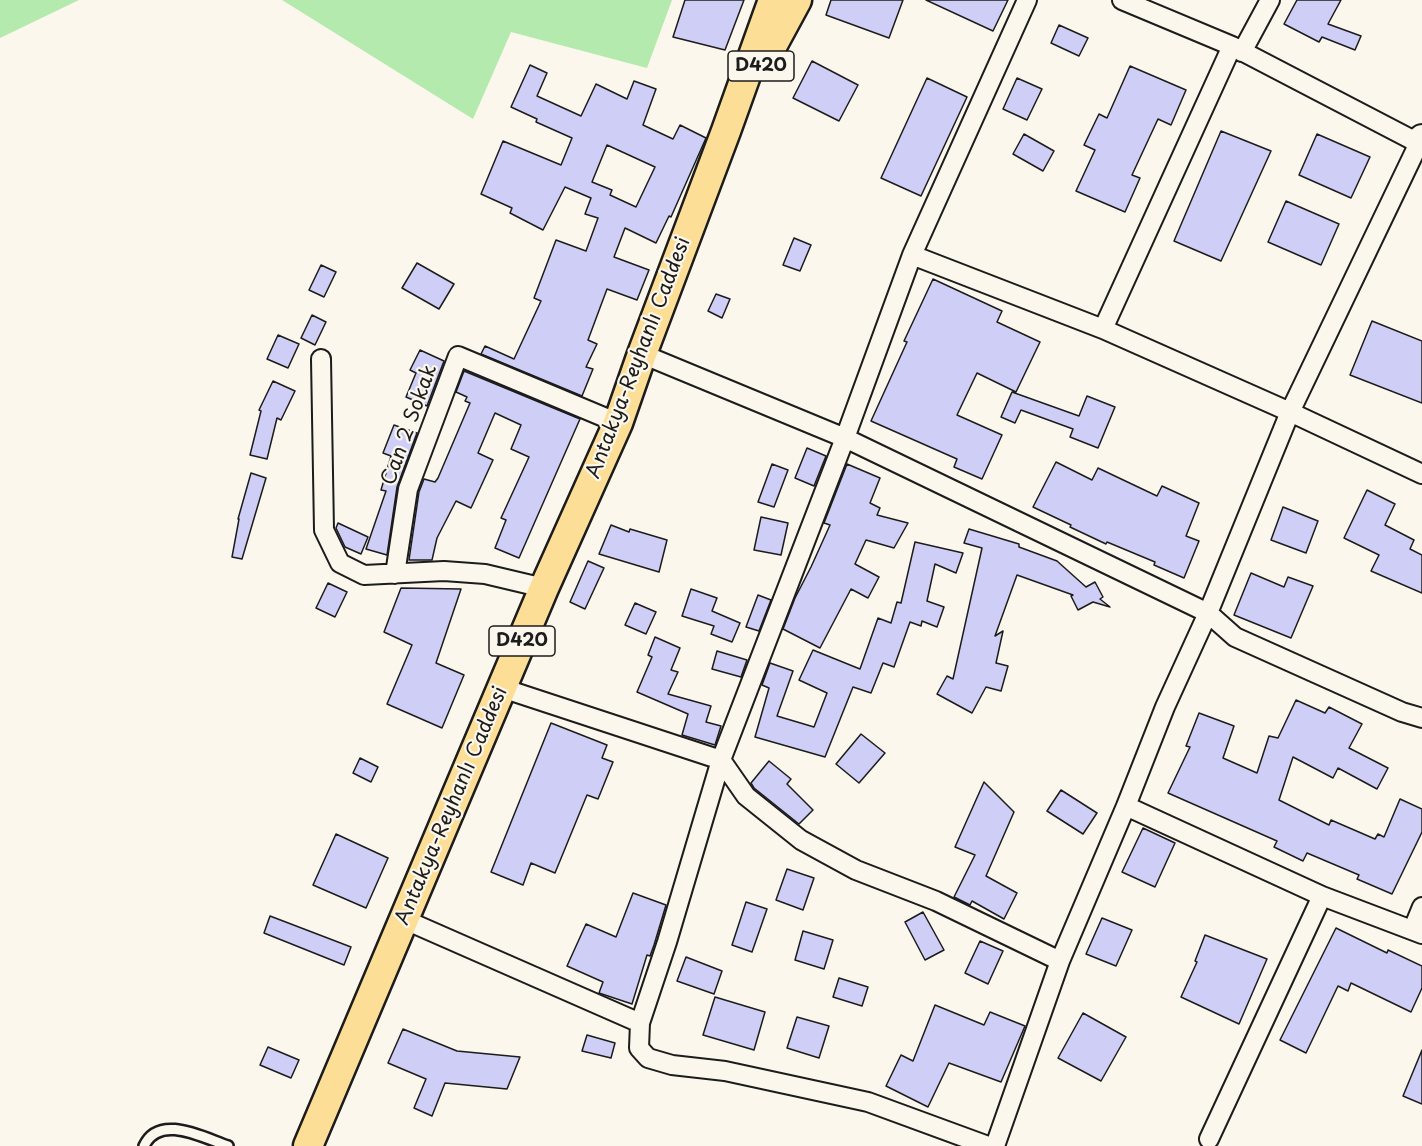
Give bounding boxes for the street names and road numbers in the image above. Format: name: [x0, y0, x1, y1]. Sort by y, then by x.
road number: D420: [728, 51, 794, 81]
street label: Antakya-Reyhanlı Caddesi: [582, 234, 696, 482]
street label: Can 2 Sokak: [377, 362, 443, 488]
road number: D420: [489, 626, 555, 656]
street label: Antakya-Reyhanlı Caddesi: [391, 683, 513, 929]

